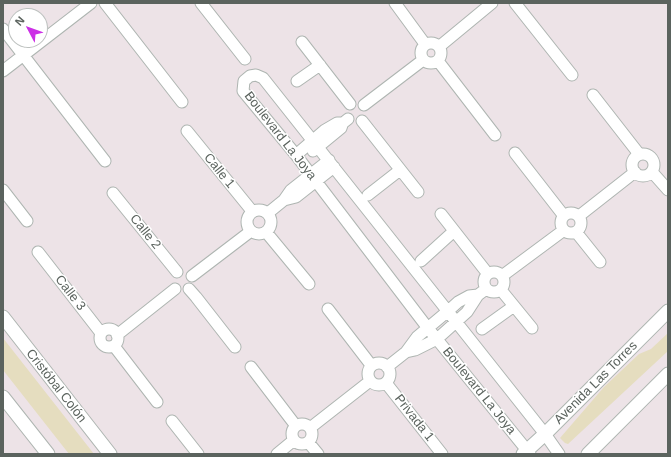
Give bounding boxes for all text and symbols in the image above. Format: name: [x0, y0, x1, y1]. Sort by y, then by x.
north arrow: [8, 8, 48, 48]
text: N: [13, 14, 27, 28]
street label: Boulevard La Joya: [241, 89, 319, 183]
street label: Calle 1: [200, 150, 238, 192]
street label: Calle 2: [126, 211, 164, 253]
street label: Calle 3: [51, 272, 89, 314]
street label: Avenida Las Torres: [551, 338, 641, 428]
street label: Boulevard La Joya: [439, 344, 519, 438]
street label: Cristóbal Colón: [22, 346, 90, 426]
street label: Privada 1: [391, 392, 437, 444]

